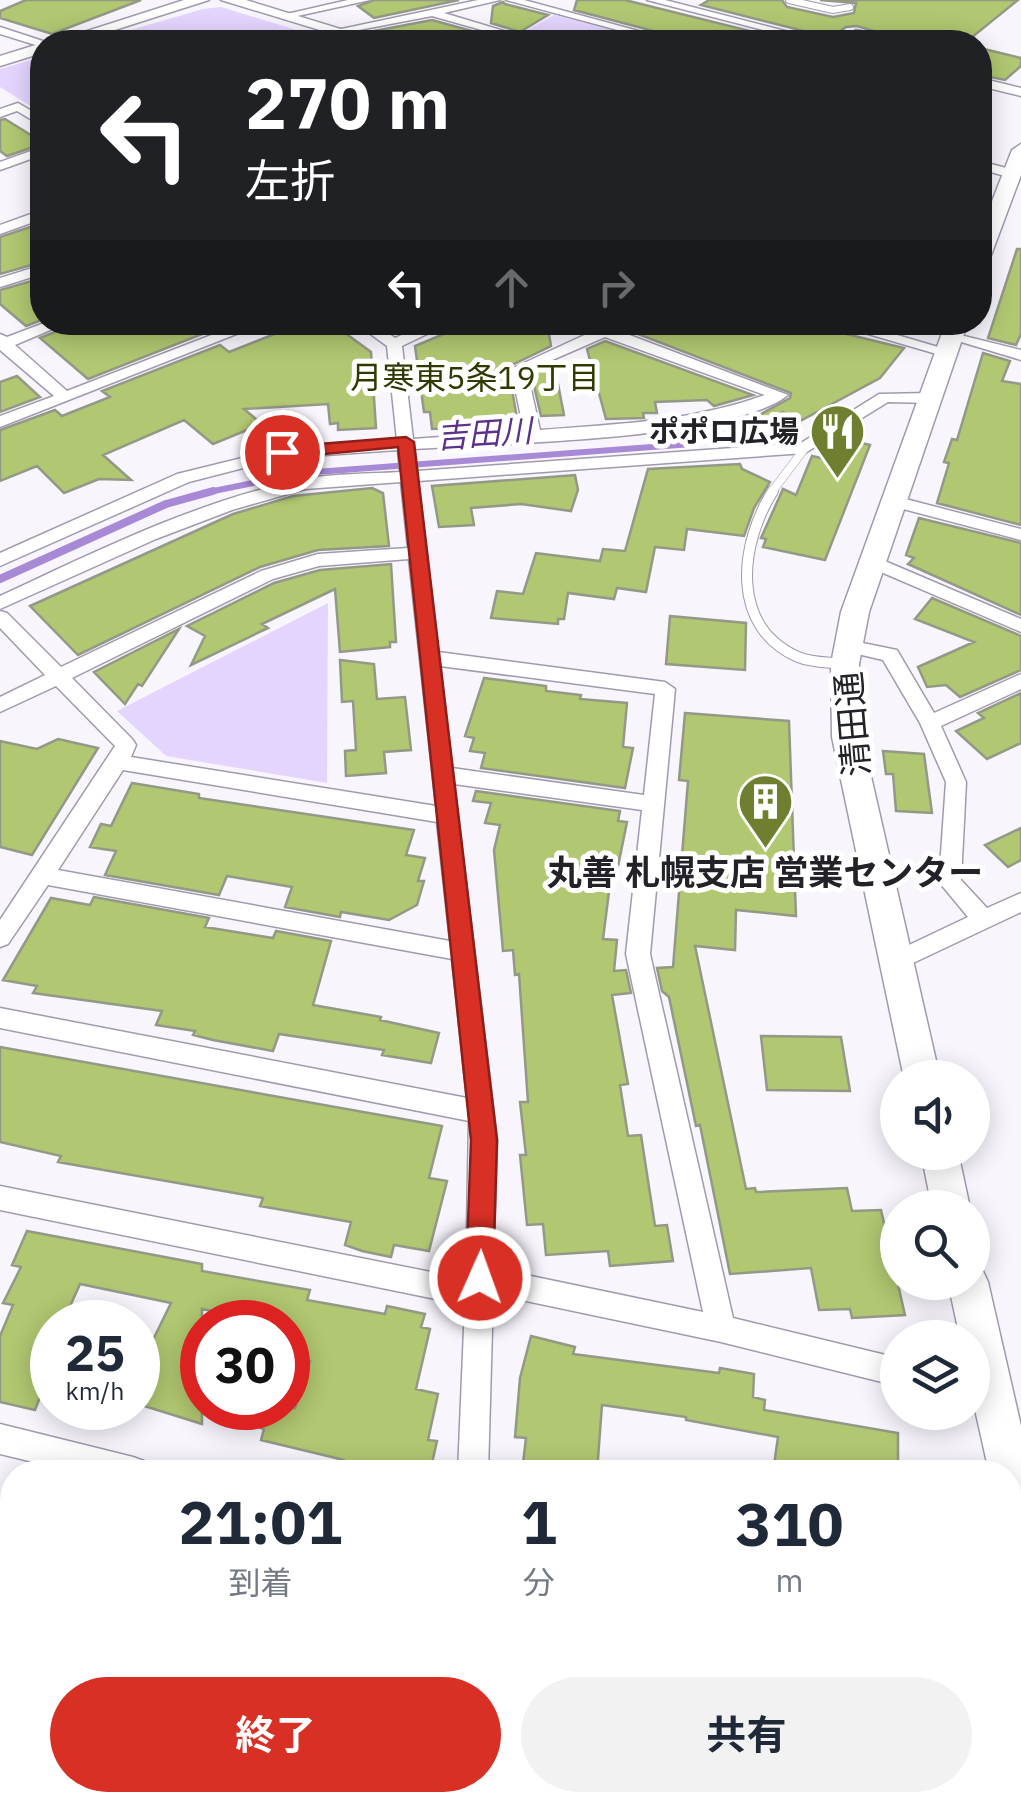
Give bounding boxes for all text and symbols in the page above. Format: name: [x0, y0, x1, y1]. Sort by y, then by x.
text: 270 m: [245, 57, 450, 148]
icon: left: [80, 70, 210, 200]
text: 左折: [245, 151, 335, 209]
icon: left: [379, 260, 434, 315]
icon: ahead: [484, 260, 539, 315]
icon: right: [589, 260, 644, 315]
district label: 月寒東5条19丁目: [350, 356, 600, 398]
restaurant icon: ポポロ広場: [808, 402, 868, 481]
water label: 吉田川: [435, 408, 536, 457]
pin: [240, 410, 325, 495]
place label: ポポロ広場: [649, 411, 799, 450]
icon: arrive: [255, 425, 310, 480]
street label: 清田通: [825, 670, 879, 778]
building icon: 丸善 札幌支店 営業センター: [735, 772, 795, 851]
place label: 丸善 札幌支店 営業センター: [547, 849, 983, 895]
map controls: [880, 1060, 990, 1430]
button: sound: [880, 1060, 990, 1170]
button: search: [880, 1190, 990, 1300]
position arrow: [428, 1226, 532, 1330]
speed limit sign: 30: [180, 1300, 310, 1430]
text: 25: [65, 1320, 125, 1385]
button: layers: [880, 1320, 990, 1430]
text: km/h: [66, 1374, 124, 1407]
text: 21:01: [179, 1482, 342, 1561]
text: 1: [521, 1482, 557, 1561]
text: 310: [735, 1484, 843, 1563]
text: m: [775, 1559, 803, 1601]
text: 到着: [228, 1561, 292, 1603]
text: 分: [523, 1561, 555, 1603]
button: 終了: [50, 1677, 501, 1792]
button: 共有: [521, 1677, 972, 1792]

